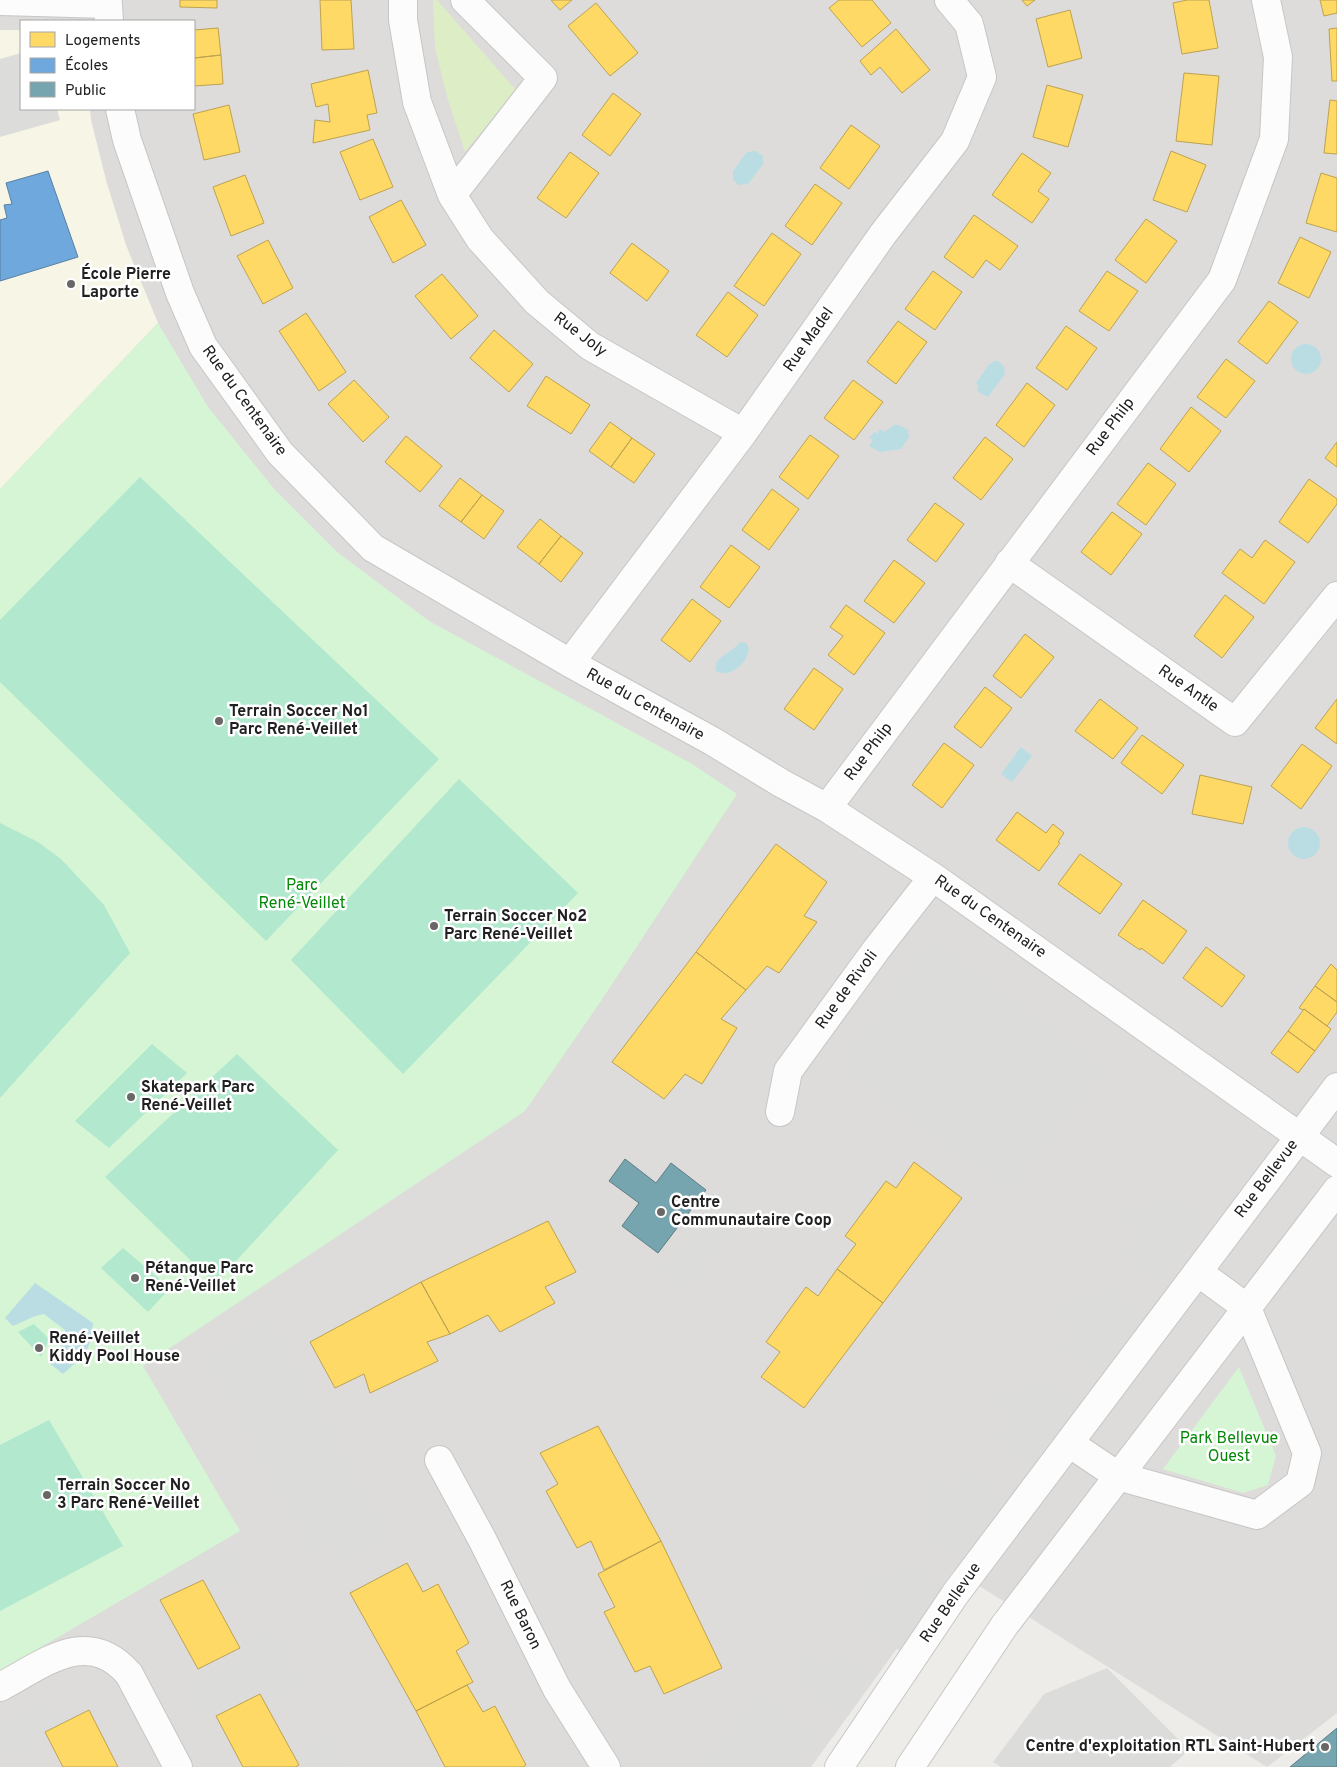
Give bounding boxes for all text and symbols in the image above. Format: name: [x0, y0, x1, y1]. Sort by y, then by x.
legend: [20, 20, 195, 110]
text: Logements: [65, 32, 141, 51]
text: Écoles: [65, 56, 108, 76]
text: Public: [65, 82, 106, 101]
place label: École Pierre Laporte: [81, 263, 171, 303]
marker: École Pierre Laporte: [65, 278, 77, 290]
street label: Rue Madel: [779, 304, 839, 376]
street label: Rue Joly: [549, 308, 611, 362]
street label: Rue du Centenaire: [197, 342, 291, 460]
street label: Rue Philp: [1083, 394, 1139, 460]
street label: Rue Antle: [1154, 661, 1222, 717]
street label: Rue du Centenaire: [582, 664, 708, 746]
place label: Terrain Soccer No1 Parc René-Veillet: [229, 702, 369, 740]
marker: Terrain Soccer No1 Parc René-Veillet: [213, 715, 225, 727]
street label: Rue Philp: [841, 719, 897, 785]
street label: Rue du Centenaire: [930, 871, 1050, 963]
park label: Parc René-Veillet: [259, 876, 345, 914]
place label: Terrain Soccer No2 Parc René-Veillet: [444, 907, 587, 945]
marker: Terrain Soccer No2 Parc René-Veillet: [428, 920, 440, 932]
street label: Rue de Rivoli: [812, 946, 882, 1034]
place label: Skatepark Parc René-Veillet: [141, 1078, 255, 1116]
marker: Skatepark Parc René-Veillet: [125, 1091, 137, 1103]
street label: Rue Bellevue: [1231, 1136, 1303, 1222]
place label: Centre Communautaire Coop: [671, 1193, 832, 1231]
marker: Centre Communautaire Coop: [655, 1206, 667, 1218]
place label: Pétanque Parc René-Veillet: [145, 1259, 254, 1297]
marker: Pétanque Parc René-Veillet: [129, 1272, 141, 1284]
place label: René-Veillet Kiddy Pool House: [49, 1329, 180, 1367]
marker: René-Veillet Kiddy Pool House: [33, 1342, 45, 1354]
park label: Park Bellevue Ouest: [1180, 1429, 1278, 1467]
place label: Terrain Soccer No 3 Parc René-Veillet: [57, 1476, 199, 1514]
marker: Terrain Soccer No 3 Parc René-Veillet: [41, 1489, 53, 1501]
street label: Rue Bellevue: [916, 1559, 986, 1647]
street label: Rue Baron: [495, 1577, 545, 1653]
place label: Centre d'exploitation RTL Saint-Hubert: [1026, 1737, 1315, 1757]
marker: Centre d'exploitation RTL Saint-Hubert: [1319, 1741, 1331, 1753]

